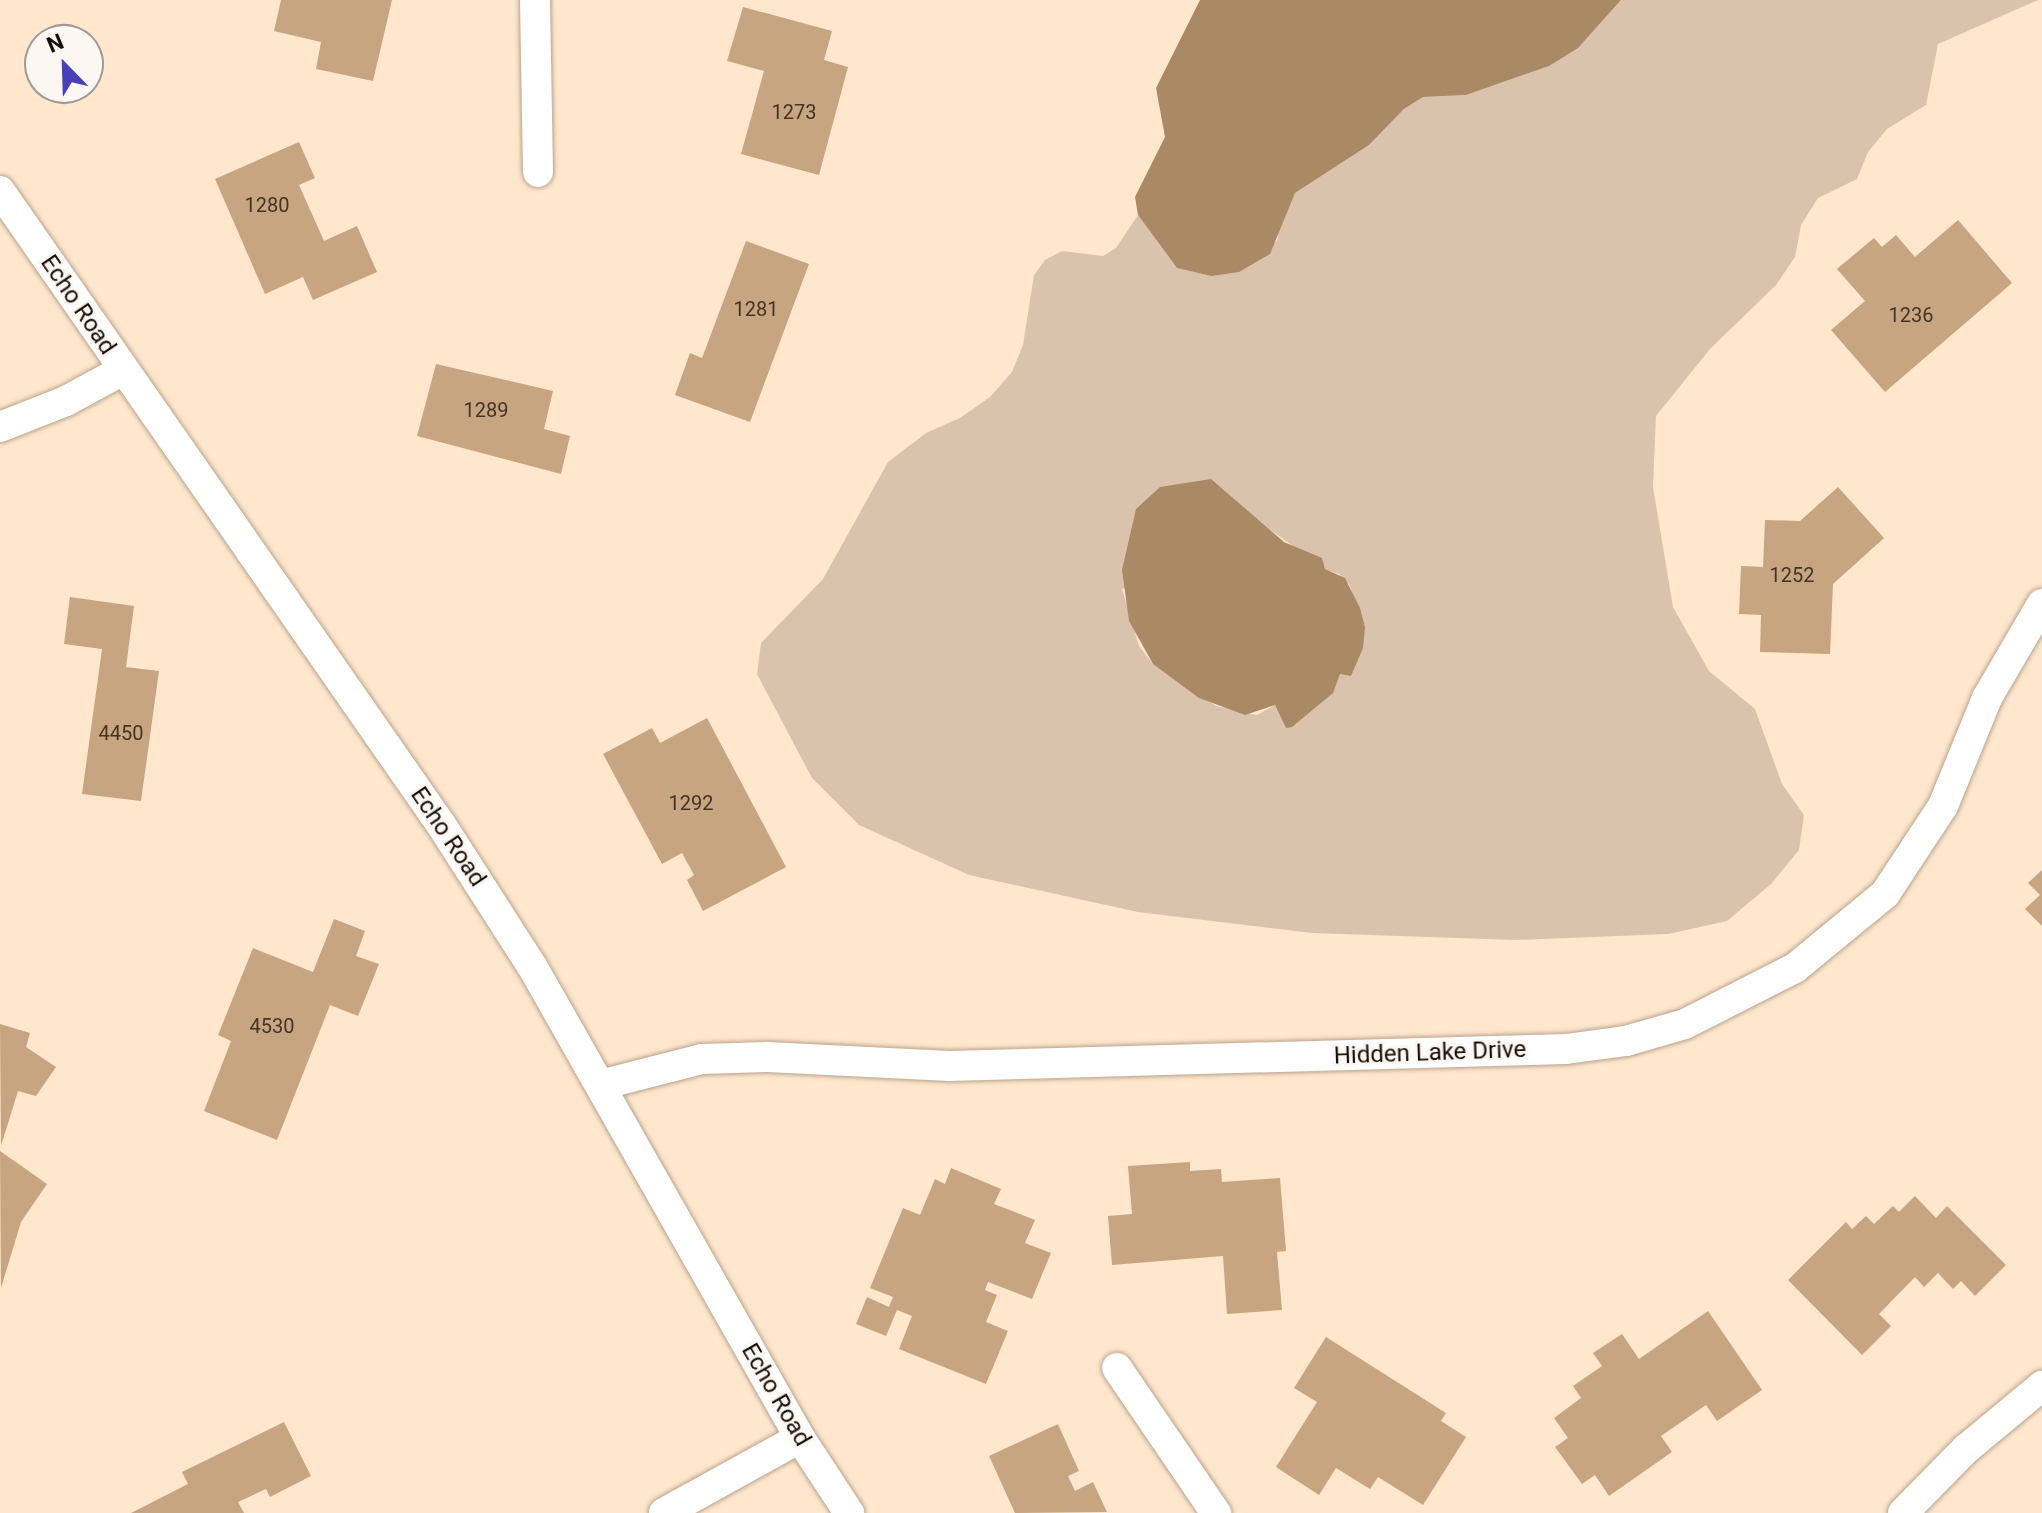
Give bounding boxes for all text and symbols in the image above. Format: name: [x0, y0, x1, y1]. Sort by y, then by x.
north arrow: [24, 24, 104, 104]
text: N: [43, 29, 67, 58]
house number: 1273: [772, 100, 816, 124]
house number: 1280: [245, 193, 289, 217]
street label: Echo Road: [34, 250, 122, 360]
house number: 1281: [734, 297, 778, 321]
house number: 1236: [1889, 303, 1933, 327]
house number: 1289: [464, 398, 508, 422]
house number: 1252: [1770, 563, 1814, 587]
house number: 4450: [99, 721, 143, 745]
street label: Echo Road: [404, 782, 492, 892]
house number: 1292: [669, 791, 713, 815]
house number: 4530: [250, 1014, 294, 1038]
street label: Hidden Lake Drive: [1333, 1035, 1527, 1071]
street label: Echo Road: [735, 1338, 817, 1452]

